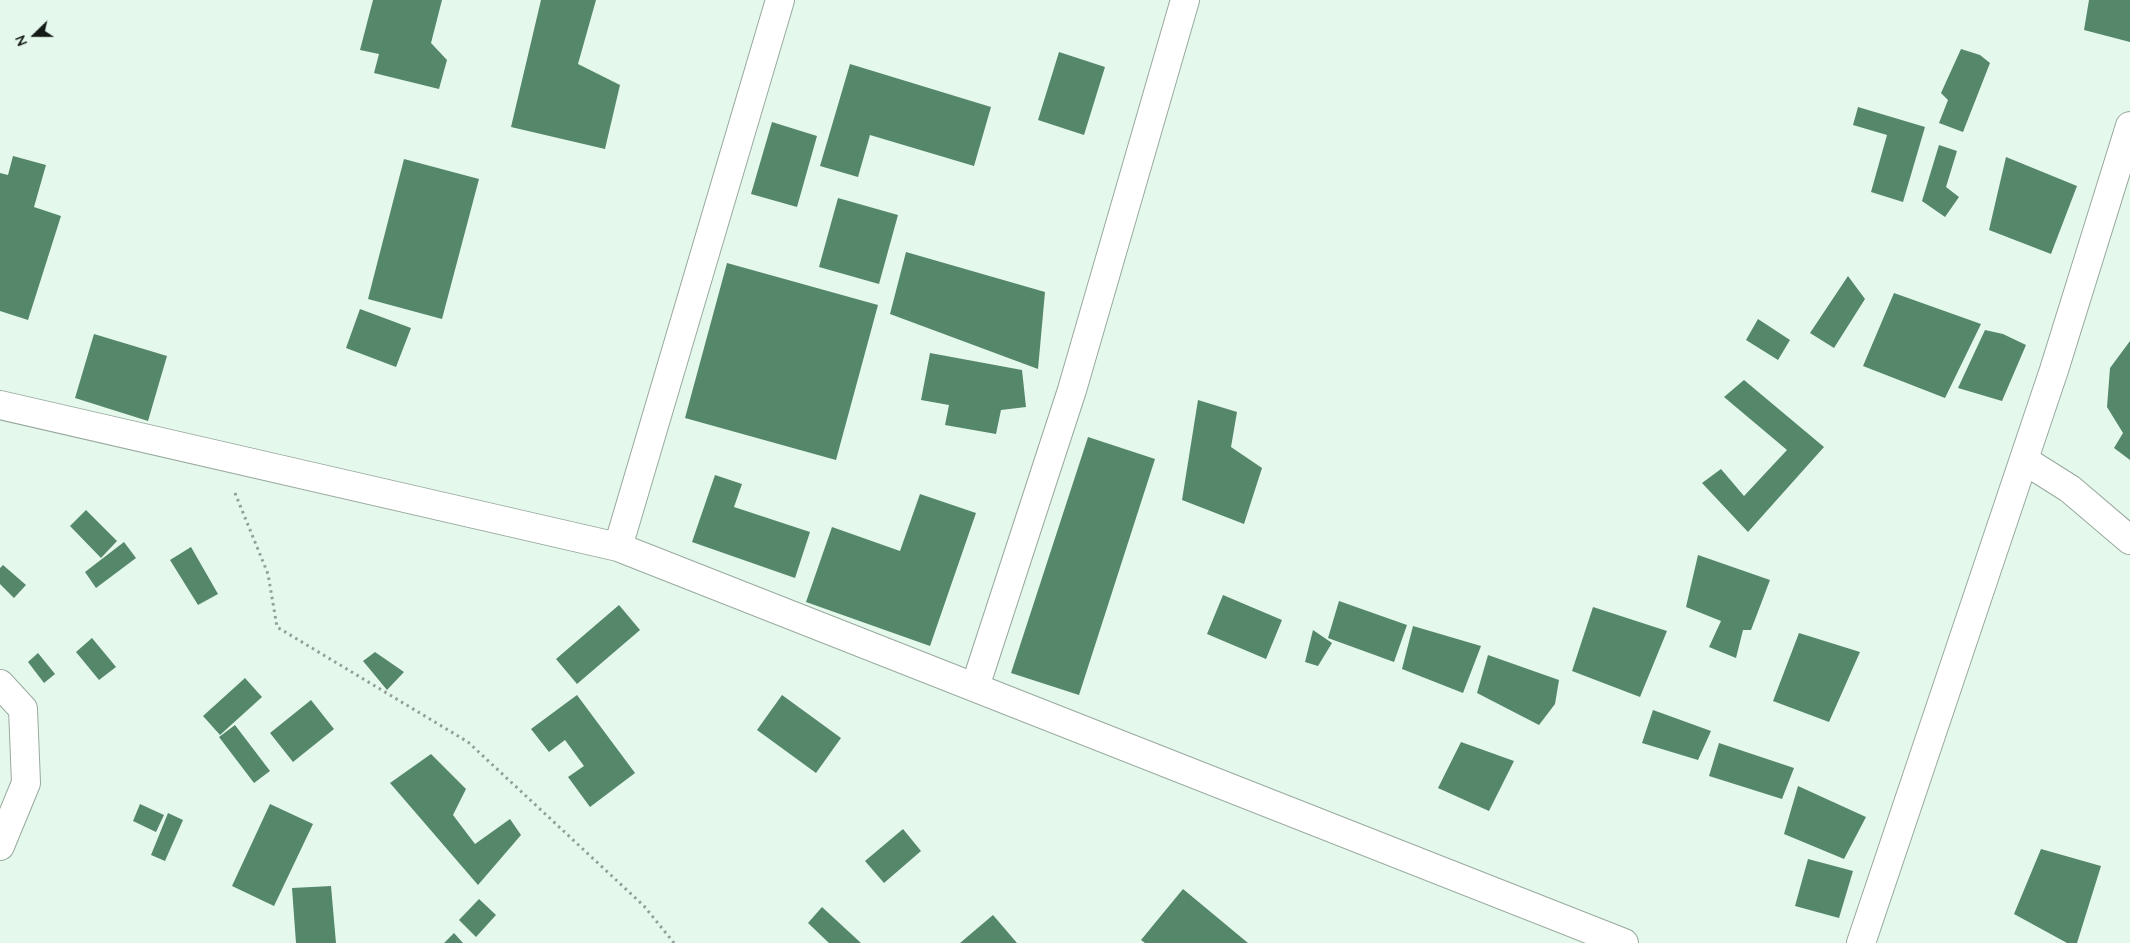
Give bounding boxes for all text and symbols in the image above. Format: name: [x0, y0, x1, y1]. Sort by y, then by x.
north arrow: [10, 10, 60, 60]
text: N: [11, 32, 31, 49]

